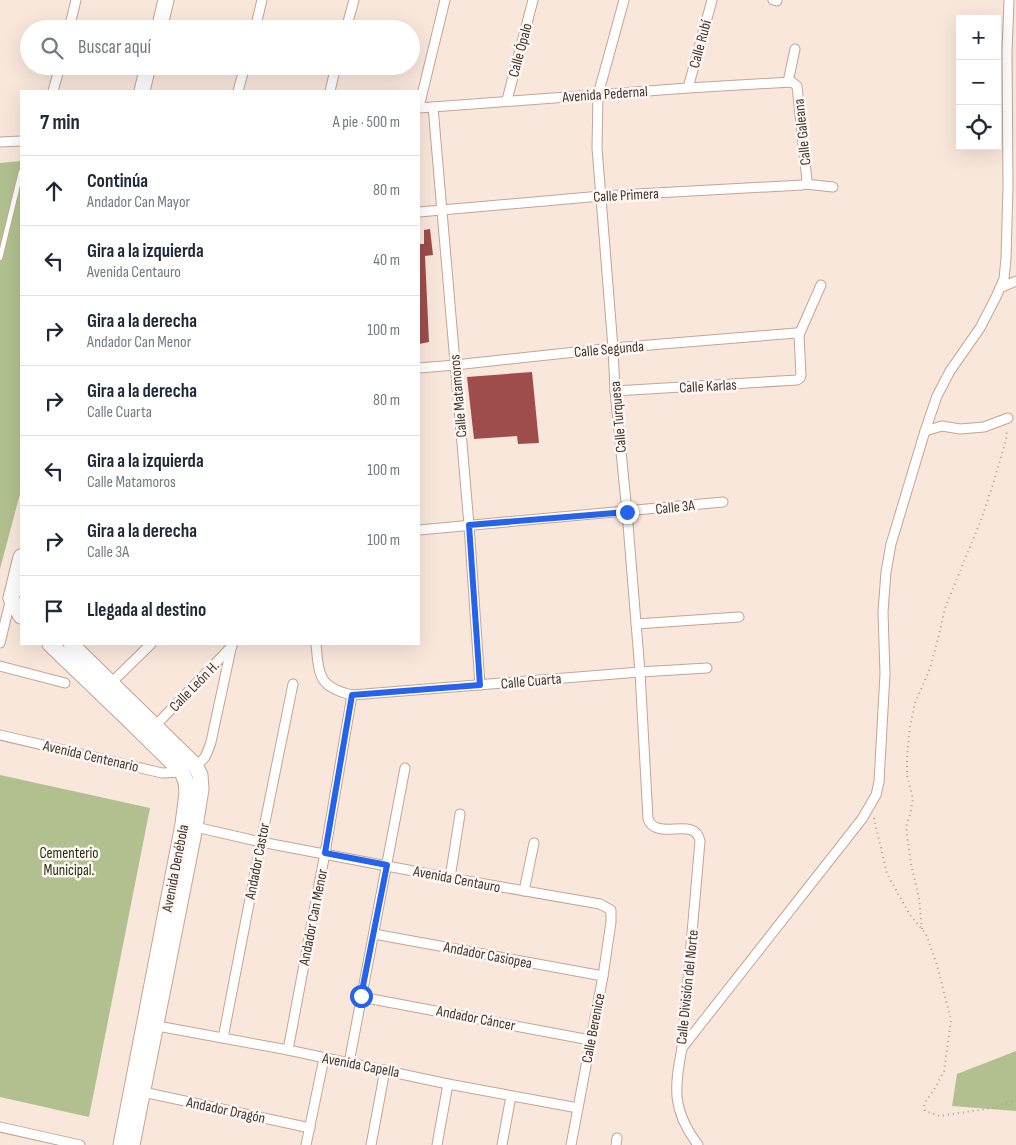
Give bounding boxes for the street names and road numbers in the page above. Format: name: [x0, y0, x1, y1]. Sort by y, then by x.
street label: Calle Rubí: [685, 18, 716, 70]
street label: Calle Ópalo: [504, 21, 537, 79]
street label: Avenida Pedernal: [561, 82, 648, 107]
street label: Calle Galeana: [790, 98, 815, 166]
street label: Calle Primera: [593, 184, 660, 207]
street label: Calle Segunda: [573, 337, 645, 362]
street label: Calle Matamoros: [445, 354, 472, 438]
street label: Calle Karlas: [679, 376, 737, 397]
street label: Calle Turquesa: [606, 380, 631, 454]
street label: Calle 3A: [654, 496, 696, 519]
street label: Calle León H.: [165, 657, 223, 716]
street label: Calle Cuarta: [500, 669, 562, 694]
street label: Avenida Centenario: [40, 736, 140, 777]
street label: Andador Castor: [241, 821, 274, 902]
street label: Avenida Denébola: [158, 823, 193, 914]
street label: Avenida Centauro: [411, 862, 502, 897]
street label: Andador Can Menor: [295, 867, 332, 968]
street label: Calle División del Norte: [672, 929, 703, 1045]
street label: Andador Casiopea: [441, 937, 534, 973]
street label: Calle Berenice: [577, 992, 610, 1065]
street label: Andador Cáncer: [434, 1001, 518, 1036]
street label: Avenida Capella: [320, 1049, 401, 1082]
street label: Andador Dragón: [184, 1093, 267, 1128]

